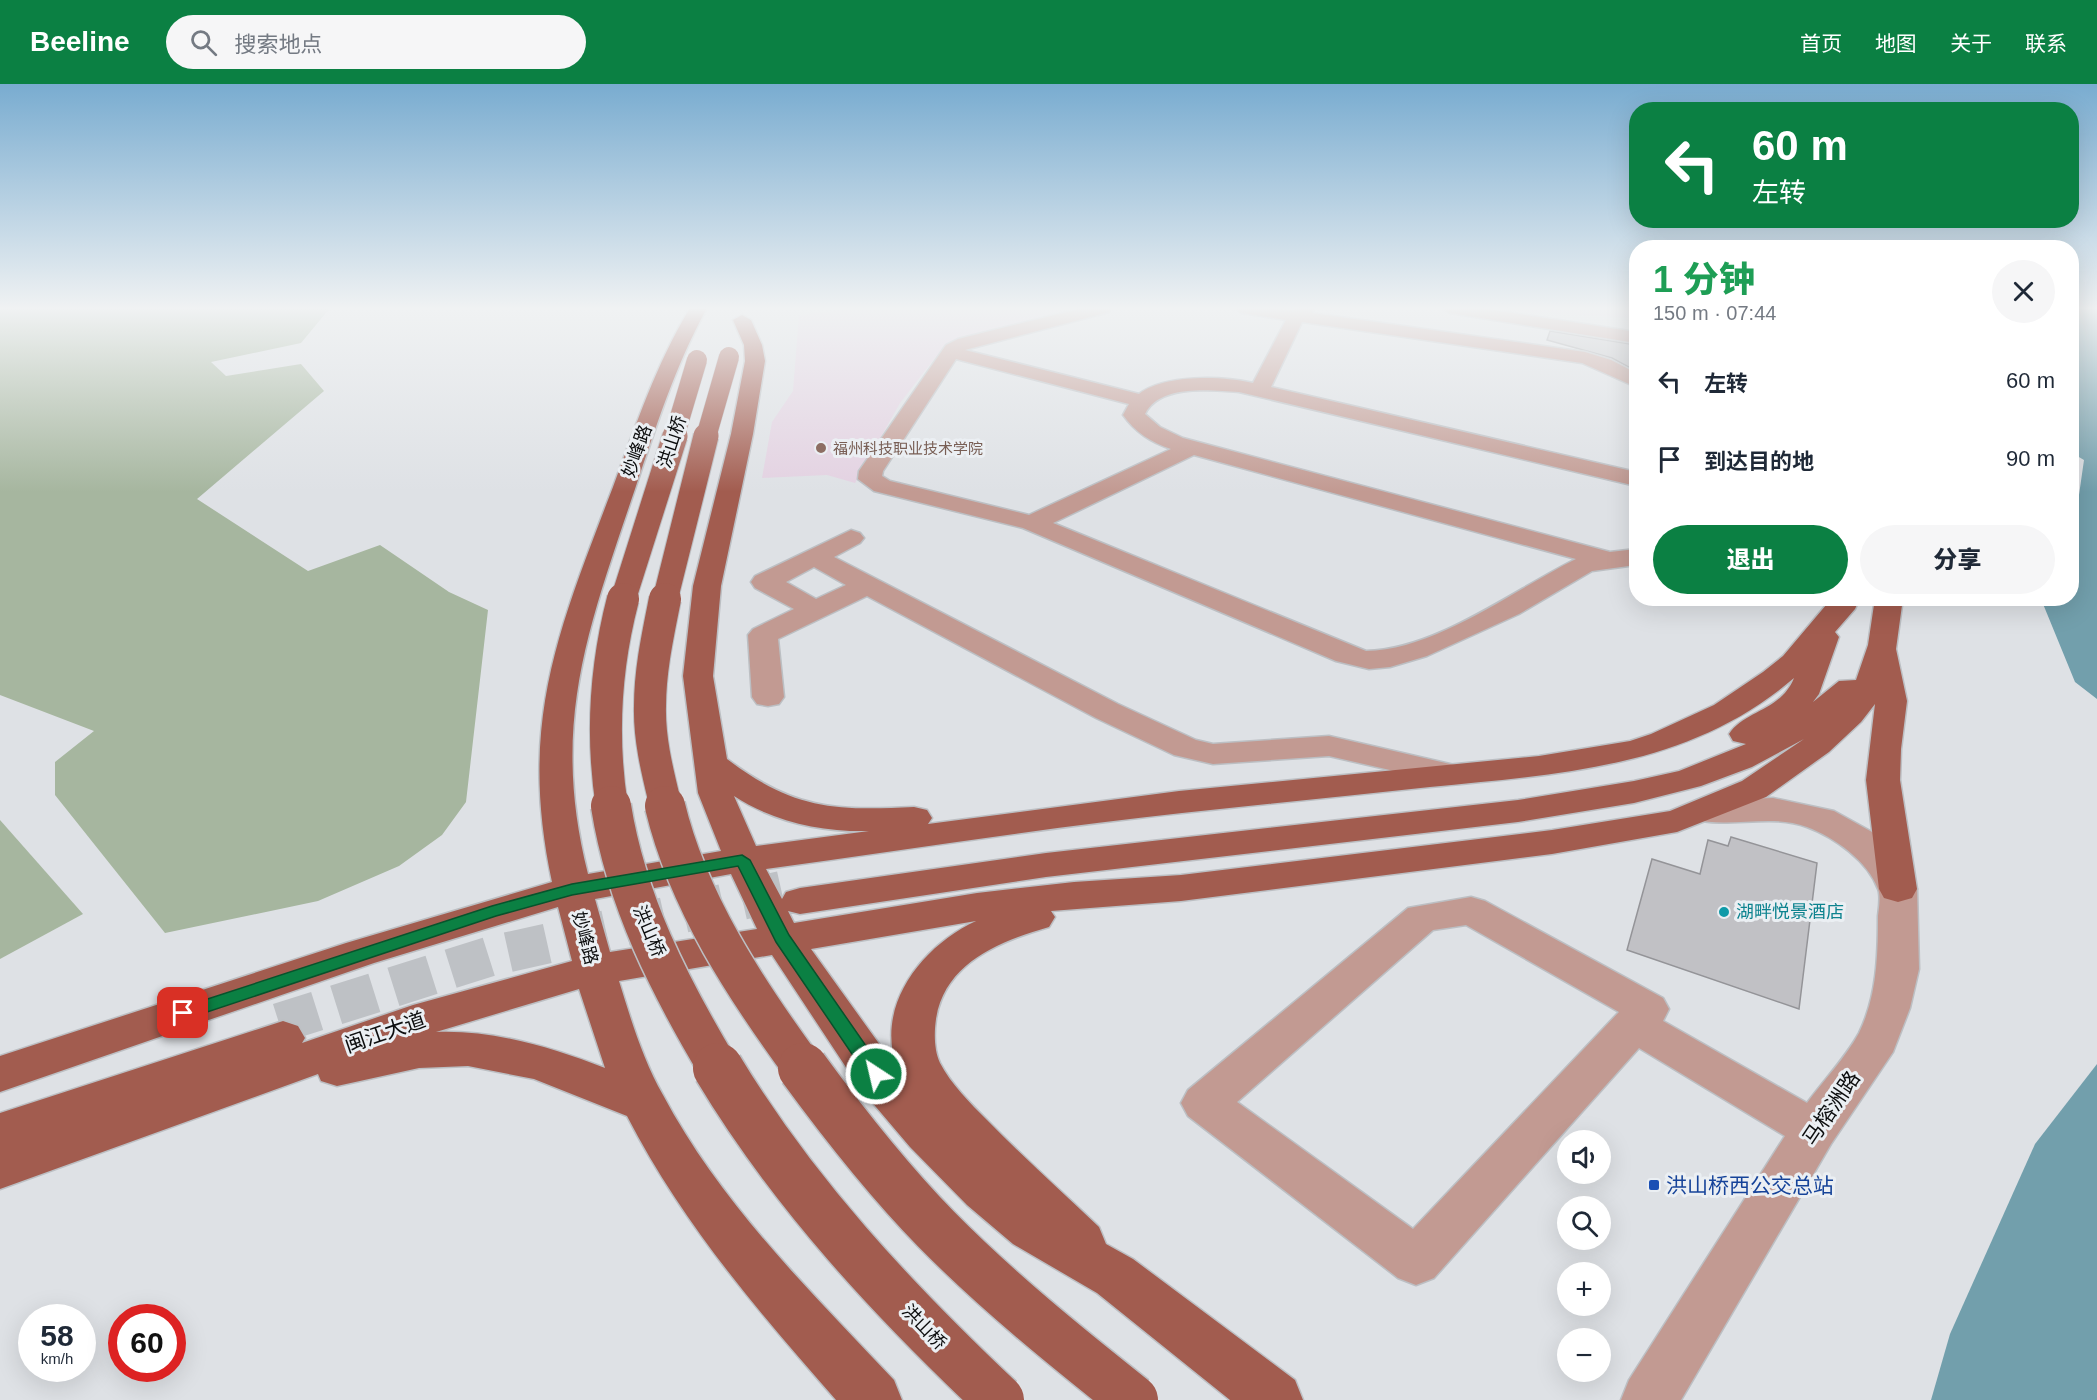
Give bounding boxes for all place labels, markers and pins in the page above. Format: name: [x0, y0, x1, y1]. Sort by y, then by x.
place label: 福州科技职业技术学院: [833, 440, 983, 457]
marker: 福州科技职业技术学院: [814, 441, 828, 455]
place label: 湖畔悦景酒店: [1736, 902, 1844, 922]
marker: 湖畔悦景酒店: [1717, 905, 1731, 919]
pin: [157, 987, 208, 1038]
place label: 洪山桥西公交总站: [1666, 1174, 1834, 1197]
marker: 洪山桥西公交总站: [1647, 1178, 1661, 1192]

